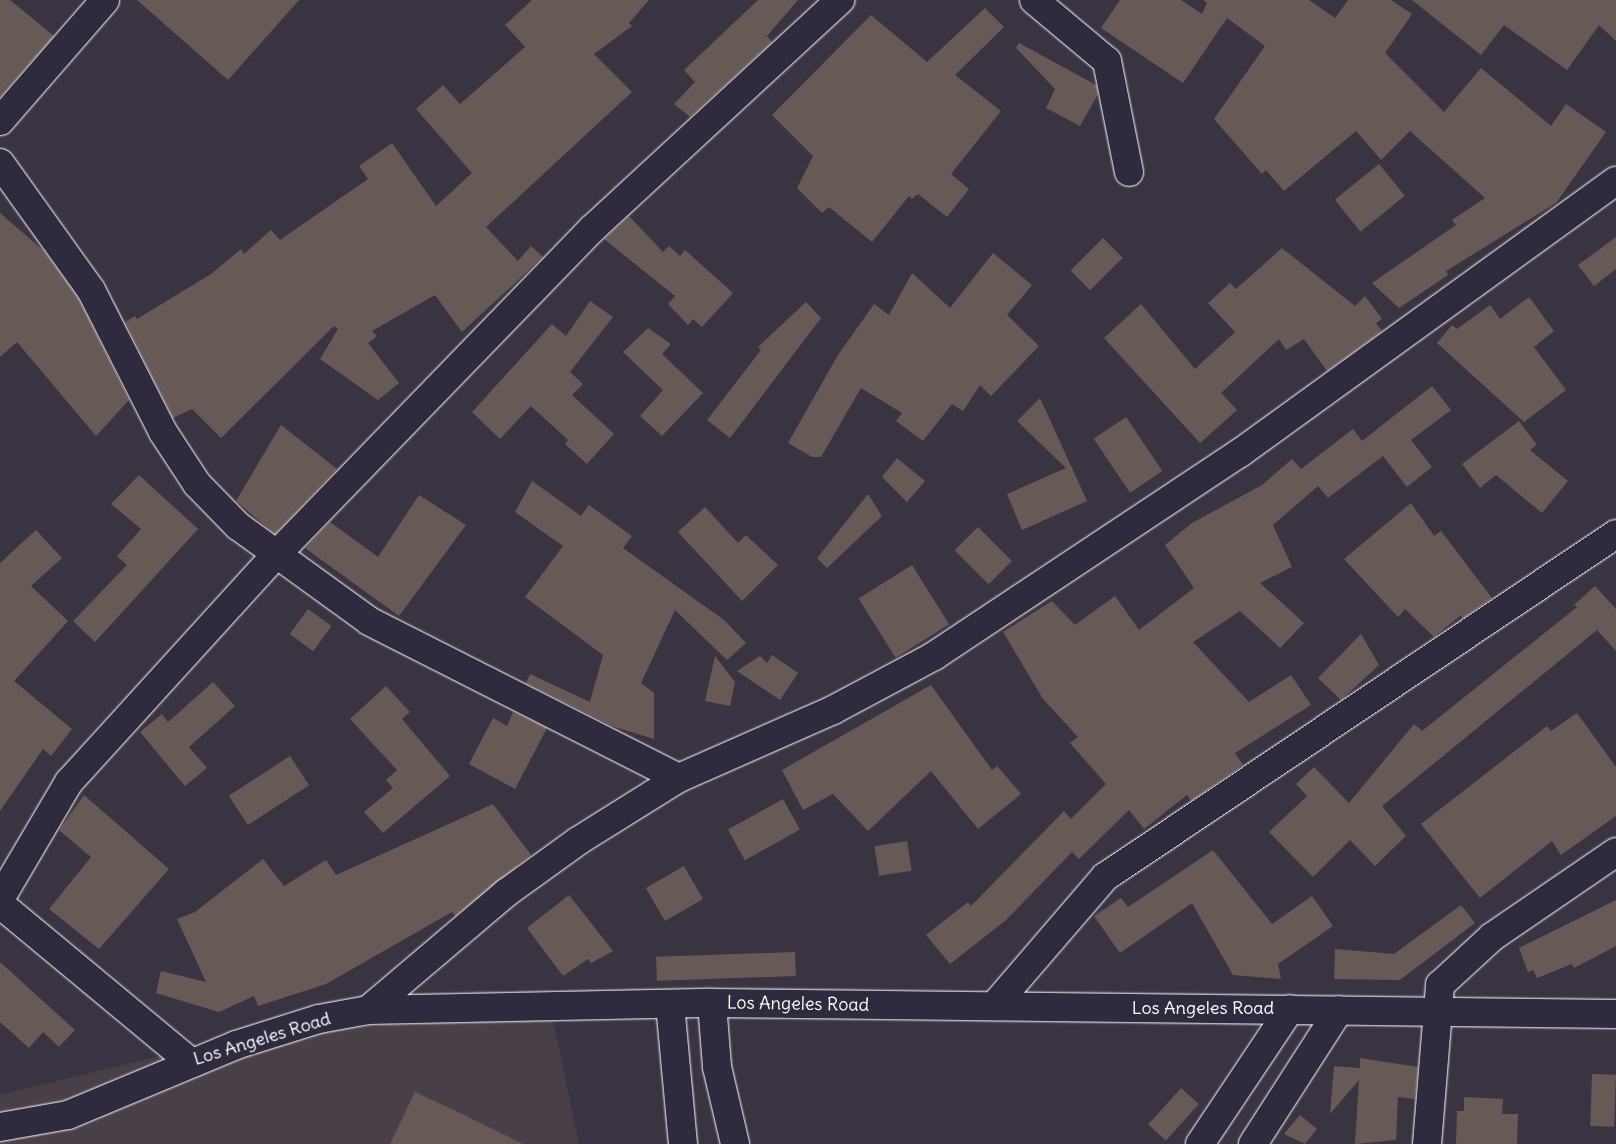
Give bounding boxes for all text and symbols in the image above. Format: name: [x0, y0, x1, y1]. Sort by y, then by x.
street label: Los Angeles Road: [727, 992, 869, 1016]
street label: Los Angeles Road: [1132, 997, 1274, 1019]
street label: Los Angeles Road: [191, 1008, 333, 1070]

